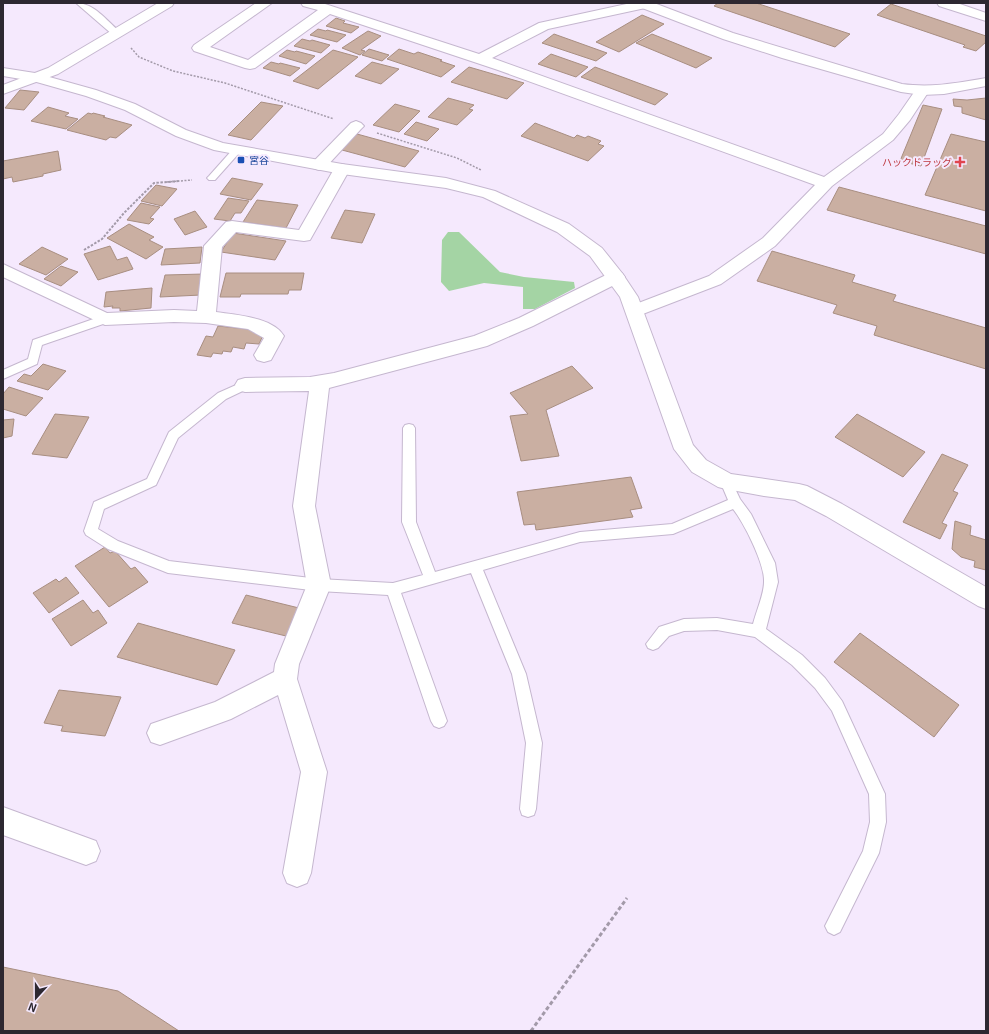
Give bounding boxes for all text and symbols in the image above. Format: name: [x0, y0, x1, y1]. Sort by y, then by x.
place label: 宮谷: [249, 152, 269, 167]
place label: ハックドラッグ: [882, 154, 952, 169]
marker: 宮谷: [236, 155, 246, 165]
marker: ハックドラッグ: [955, 157, 965, 167]
north arrow: [16, 978, 56, 1018]
text: N: [25, 999, 39, 1017]

